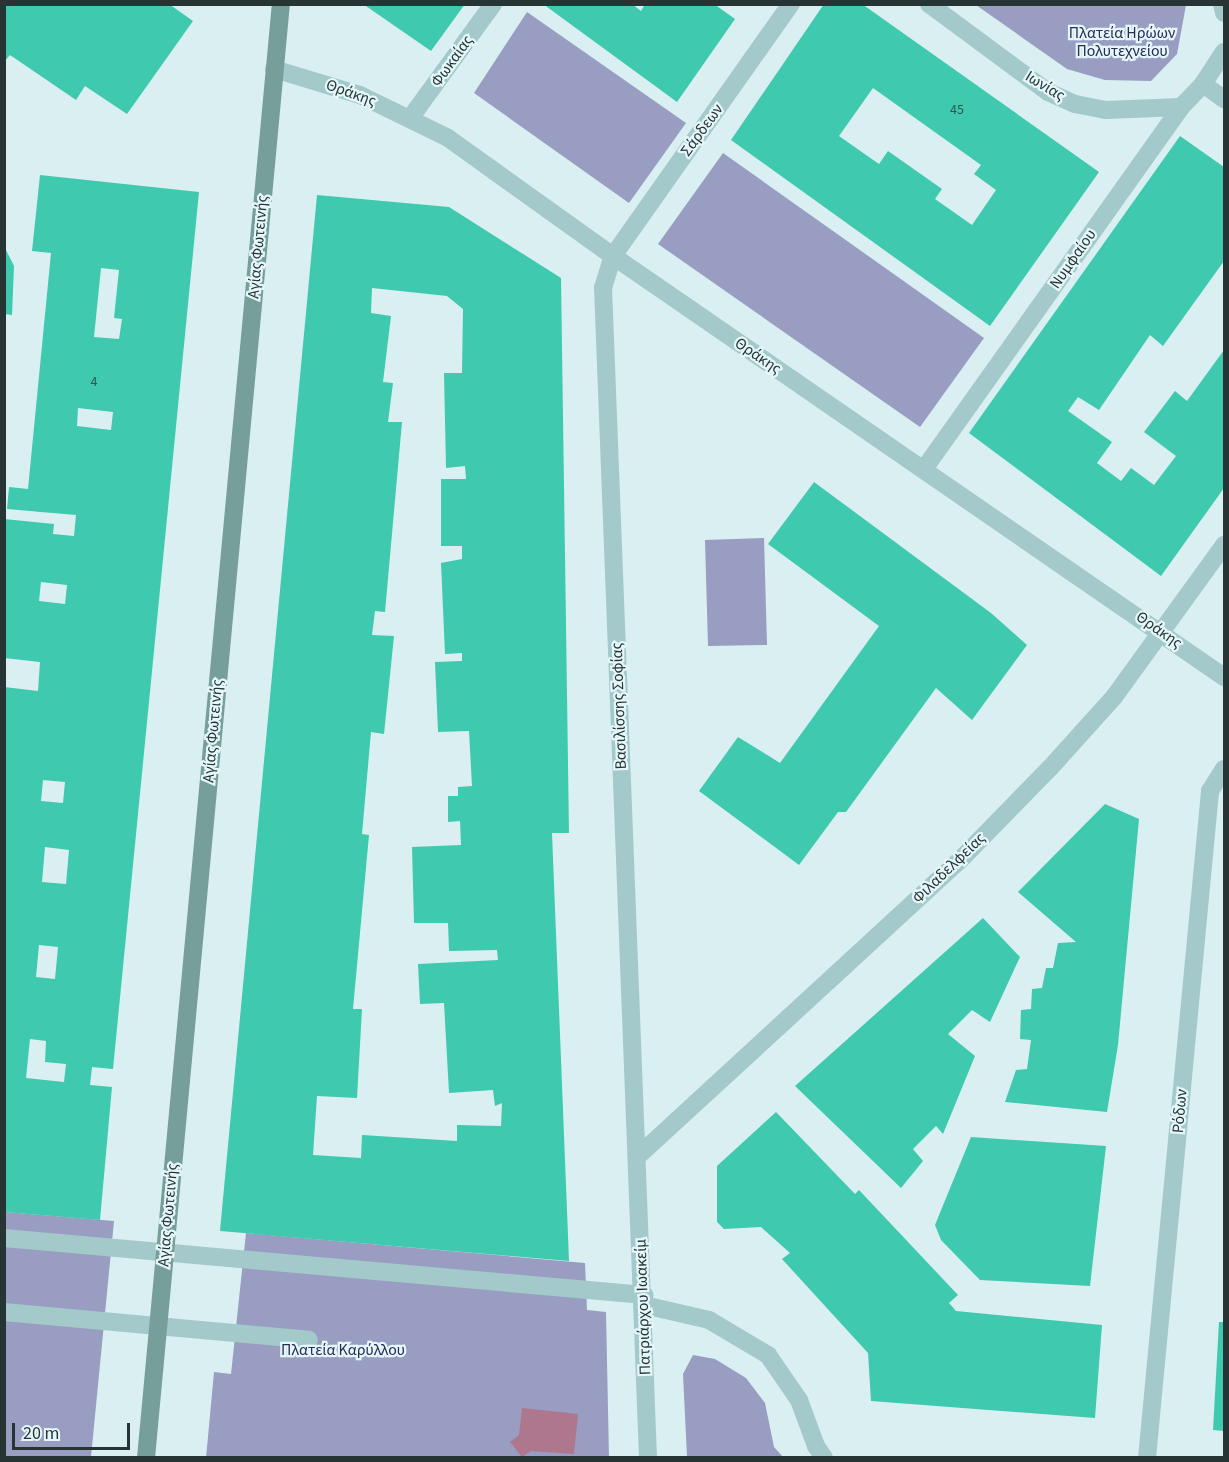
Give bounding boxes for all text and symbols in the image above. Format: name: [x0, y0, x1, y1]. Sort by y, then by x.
park label: Πλατεία Ηρώων Πολυτεχνείου: [1069, 23, 1175, 61]
street label: Φωκαίας: [427, 31, 477, 91]
street label: Ιωνίας: [1022, 67, 1068, 105]
street label: Θράκης: [323, 75, 379, 111]
street label: Σάρδεων: [677, 100, 727, 160]
house number: 45: [950, 102, 964, 118]
street label: Αγίας Φωτεινής: [244, 195, 272, 299]
street label: Νυμφαίου: [1046, 226, 1100, 292]
street label: Θράκης: [731, 334, 785, 378]
house number: 4: [91, 374, 97, 390]
street label: Θράκης: [1132, 607, 1186, 653]
street label: Βασιλίσσης Σοφίας: [607, 642, 631, 770]
street label: Αγίας Φωτεινής: [199, 679, 227, 783]
street label: Φιλαδελφείας: [909, 829, 989, 907]
street label: Ρόδων: [1169, 1088, 1191, 1134]
street label: Αγίας Φωτεινής: [154, 1163, 182, 1267]
street label: Πατριάρχου Ιωακείμ: [631, 1238, 655, 1376]
park label: Πλατεία Καρύλλου: [281, 1340, 405, 1360]
scale bar: [15, 1411, 134, 1449]
text: 20 m: [23, 1421, 59, 1446]

